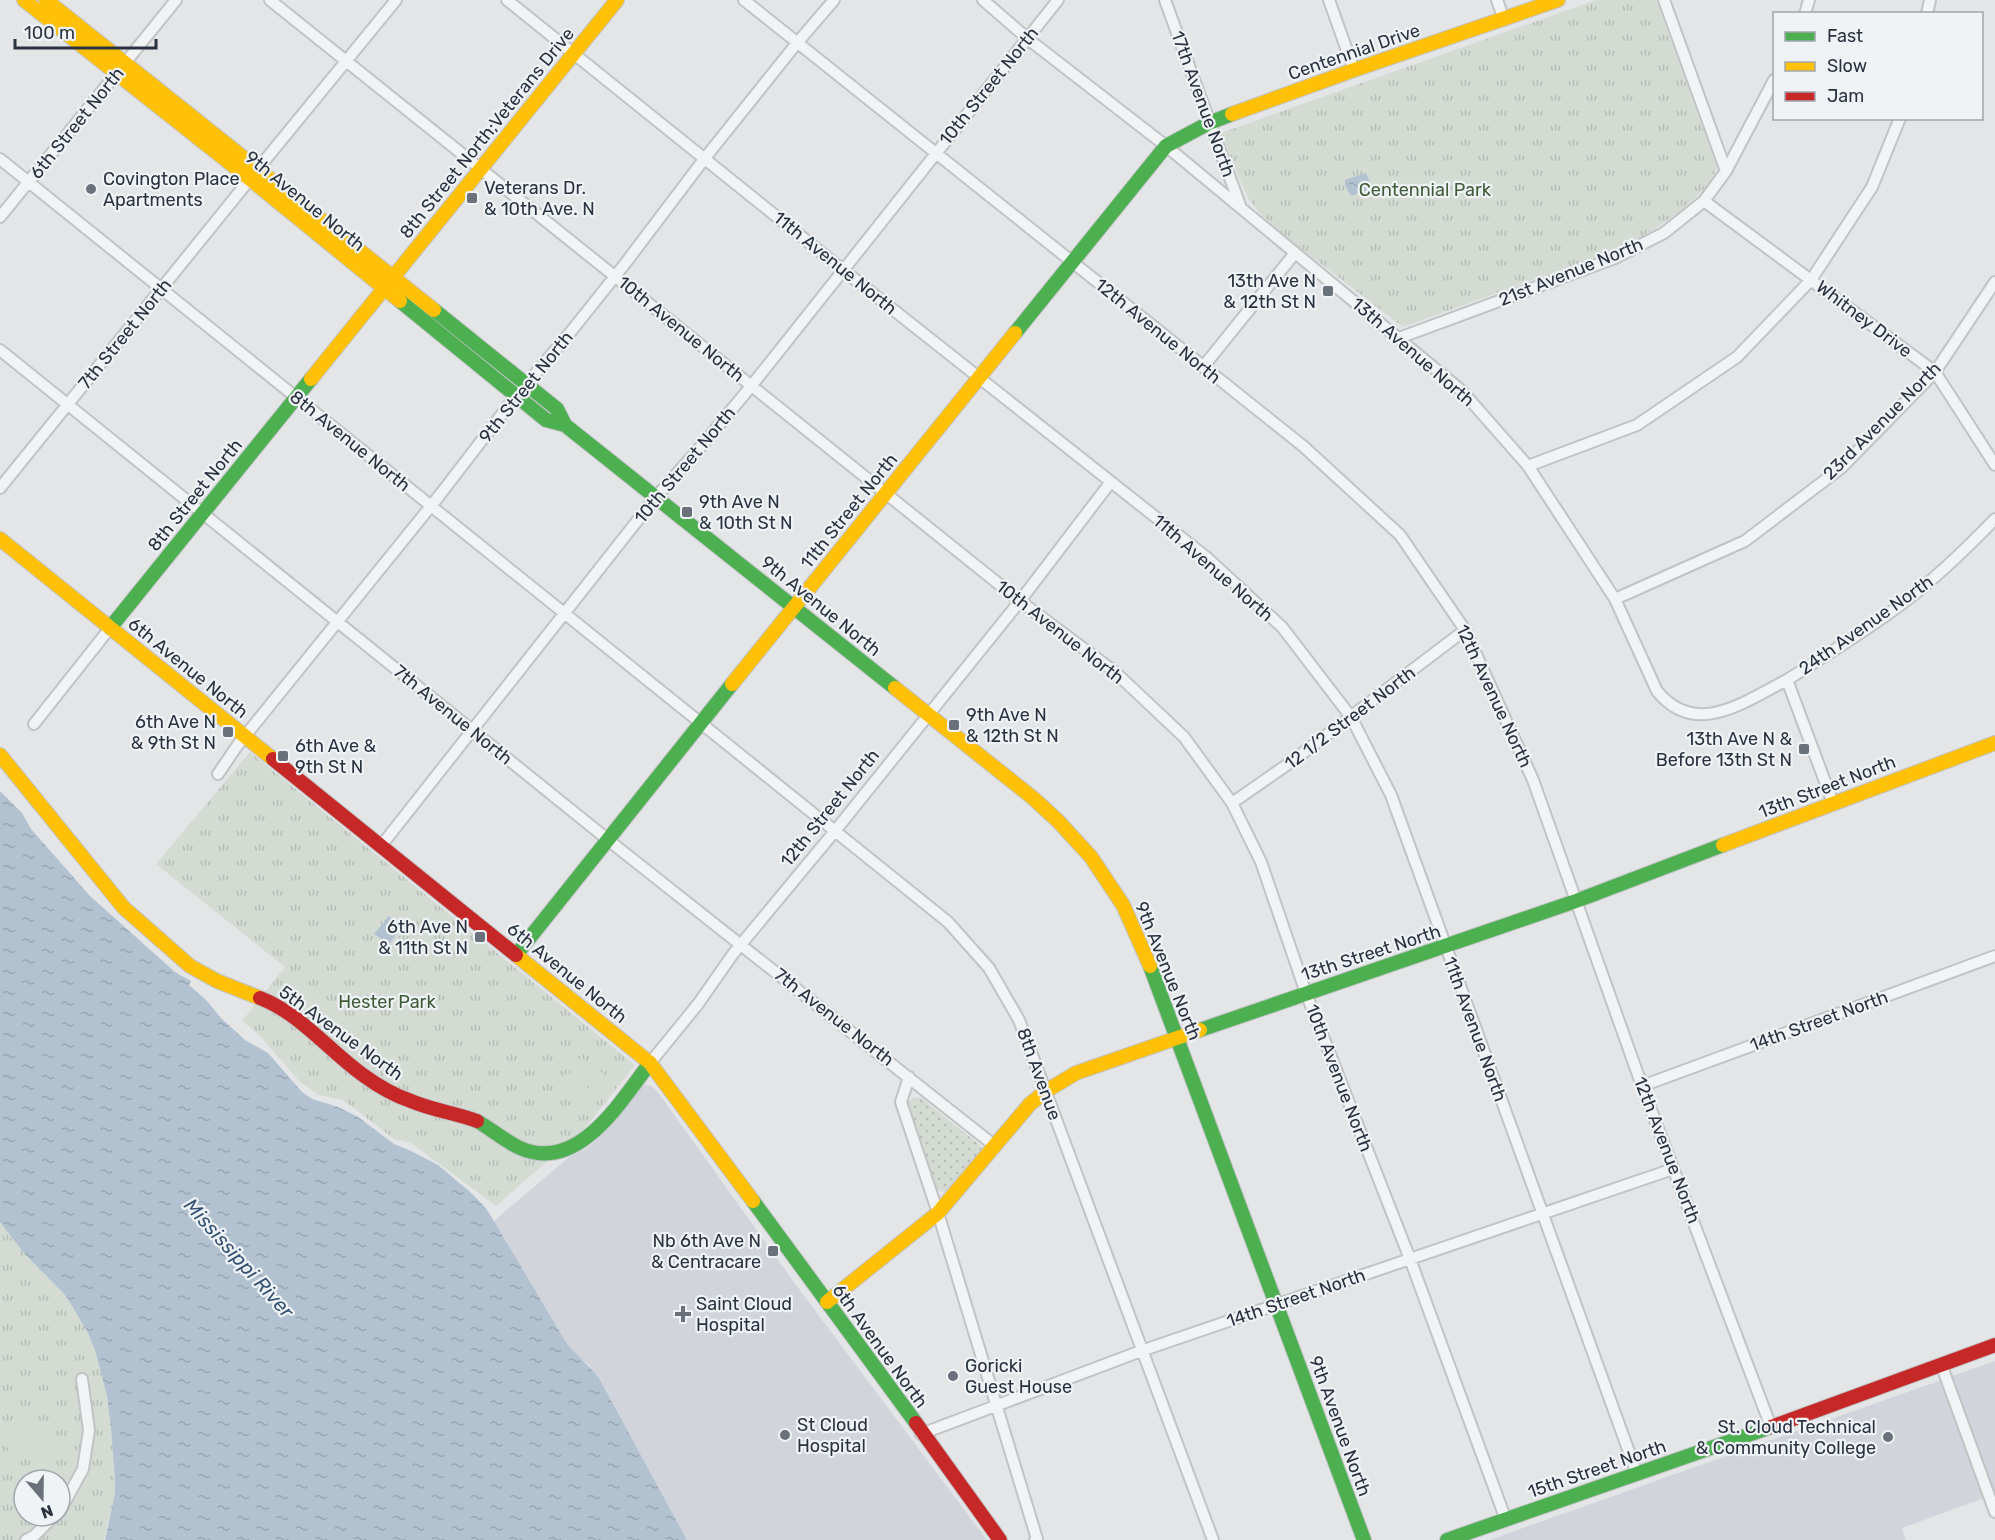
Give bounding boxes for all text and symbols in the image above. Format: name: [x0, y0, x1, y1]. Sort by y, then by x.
scale bar: [15, 12, 156, 50]
legend: [1773, 12, 1983, 120]
street label: Centennial Drive: [1285, 19, 1423, 85]
text: 100 m: [24, 22, 75, 44]
street label: 10th Street North: [935, 22, 1043, 150]
street label: 8th Street North;Veterans Drive: [395, 23, 579, 243]
text: Fast: [1827, 25, 1863, 47]
street label: 17th Avenue North: [1166, 28, 1240, 180]
text: Slow: [1827, 55, 1867, 77]
street label: 6th Street North: [25, 63, 129, 183]
text: Jam: [1827, 85, 1864, 107]
street label: 9th Avenue North: [241, 146, 369, 256]
place label: Covington Place Apartments: [103, 168, 240, 211]
place label: Veterans Dr. & 10th Ave. N: [484, 177, 595, 220]
park label: Centennial Park: [1359, 179, 1492, 201]
marker: Covington Place Apartments: [84, 182, 98, 196]
marker: Veterans Dr. & 10th Ave. N: [465, 191, 479, 205]
street label: 11th Avenue North: [769, 206, 901, 320]
street label: 21st Avenue North: [1496, 233, 1646, 311]
place label: 13th Ave N & 12th St N: [1223, 270, 1316, 313]
street label: 10th Avenue North: [613, 271, 749, 387]
street label: 7th Street North: [74, 274, 176, 394]
street label: 12th Avenue North: [1091, 274, 1225, 388]
street label: Whitney Drive: [1812, 276, 1916, 362]
marker: 13th Ave N & 12th St N: [1321, 284, 1335, 298]
street label: 13th Avenue North: [1347, 293, 1479, 411]
street label: 9th Street North: [474, 327, 578, 447]
street label: 23rd Avenue North: [1818, 357, 1946, 485]
street label: 8th Avenue North: [285, 386, 415, 496]
street label: 10th Street North: [630, 402, 740, 528]
street label: 8th Street North: [143, 434, 247, 556]
street label: 11th Street North: [796, 449, 902, 573]
place label: 9th Ave N & 10th St N: [699, 491, 793, 534]
marker: 9th Ave N & 10th St N: [680, 505, 694, 519]
street label: 11th Avenue North: [1148, 510, 1278, 626]
street label: 9th Avenue North: [757, 551, 885, 661]
street label: 24th Avenue North: [1795, 570, 1937, 680]
street label: 10th Avenue North: [992, 575, 1128, 689]
street label: 6th Avenue North: [124, 613, 252, 723]
street label: 12th Avenue North: [1451, 621, 1537, 771]
street label: 7th Avenue North: [389, 660, 517, 770]
street label: 12 1/2 Street North: [1280, 662, 1420, 774]
place label: 9th Ave N & 12th St N: [966, 704, 1059, 747]
place label: 6th Ave N & 9th St N: [131, 711, 216, 754]
marker: 9th Ave N & 12th St N: [947, 718, 961, 732]
marker: 6th Ave N & 9th St N: [221, 725, 235, 739]
place label: 13th Ave N & Before 13th St N: [1656, 728, 1793, 771]
place label: 6th Ave & 9th St N: [295, 735, 376, 778]
marker: 13th Ave N & Before 13th St N: [1797, 742, 1811, 756]
street label: 12th Street North: [776, 745, 884, 871]
marker: 6th Ave & 9th St N: [276, 749, 290, 763]
street label: 13th Street North: [1755, 751, 1899, 823]
street label: 9th Avenue North: [1130, 898, 1206, 1044]
place label: 6th Ave N & 11th St N: [378, 916, 468, 959]
street label: 6th Avenue North: [503, 918, 631, 1028]
street label: 13th Street North: [1299, 920, 1443, 986]
marker: 6th Ave N & 11th St N: [473, 930, 487, 944]
street label: 11th Avenue North: [1439, 954, 1511, 1104]
street label: 7th Avenue North: [770, 963, 898, 1071]
street label: 5th Avenue North: [275, 981, 407, 1085]
street label: 14th Street North: [1747, 986, 1891, 1056]
park label: Hester Park: [338, 991, 436, 1013]
street label: 10th Avenue North: [1301, 1001, 1377, 1155]
street label: 8th Avenue: [1012, 1025, 1066, 1123]
street label: 12th Avenue North: [1629, 1074, 1705, 1226]
water label: Mississippi River: [179, 1193, 300, 1324]
place label: Nb 6th Ave N & Centracare: [651, 1230, 761, 1273]
marker: Nb 6th Ave N & Centracare: [766, 1244, 780, 1258]
street label: 14th Street North: [1224, 1264, 1368, 1332]
street label: 6th Avenue North: [828, 1280, 932, 1412]
place label: Saint Cloud Hospital: [696, 1293, 792, 1336]
marker: Saint Cloud Hospital: [674, 1305, 692, 1323]
street label: 9th Avenue North: [1304, 1353, 1376, 1499]
place label: Goricki Guest House: [965, 1355, 1072, 1398]
marker: Goricki Guest House: [946, 1369, 960, 1383]
place label: St Cloud Hospital: [797, 1414, 868, 1457]
place label: St. Cloud Technical & Community College: [1696, 1416, 1876, 1459]
marker: St Cloud Hospital: [778, 1428, 792, 1442]
marker: St. Cloud Technical & Community College: [1881, 1430, 1895, 1444]
street label: 15th Street North: [1525, 1435, 1669, 1503]
north arrow: [12, 1468, 72, 1528]
text: N: [38, 1501, 56, 1523]

